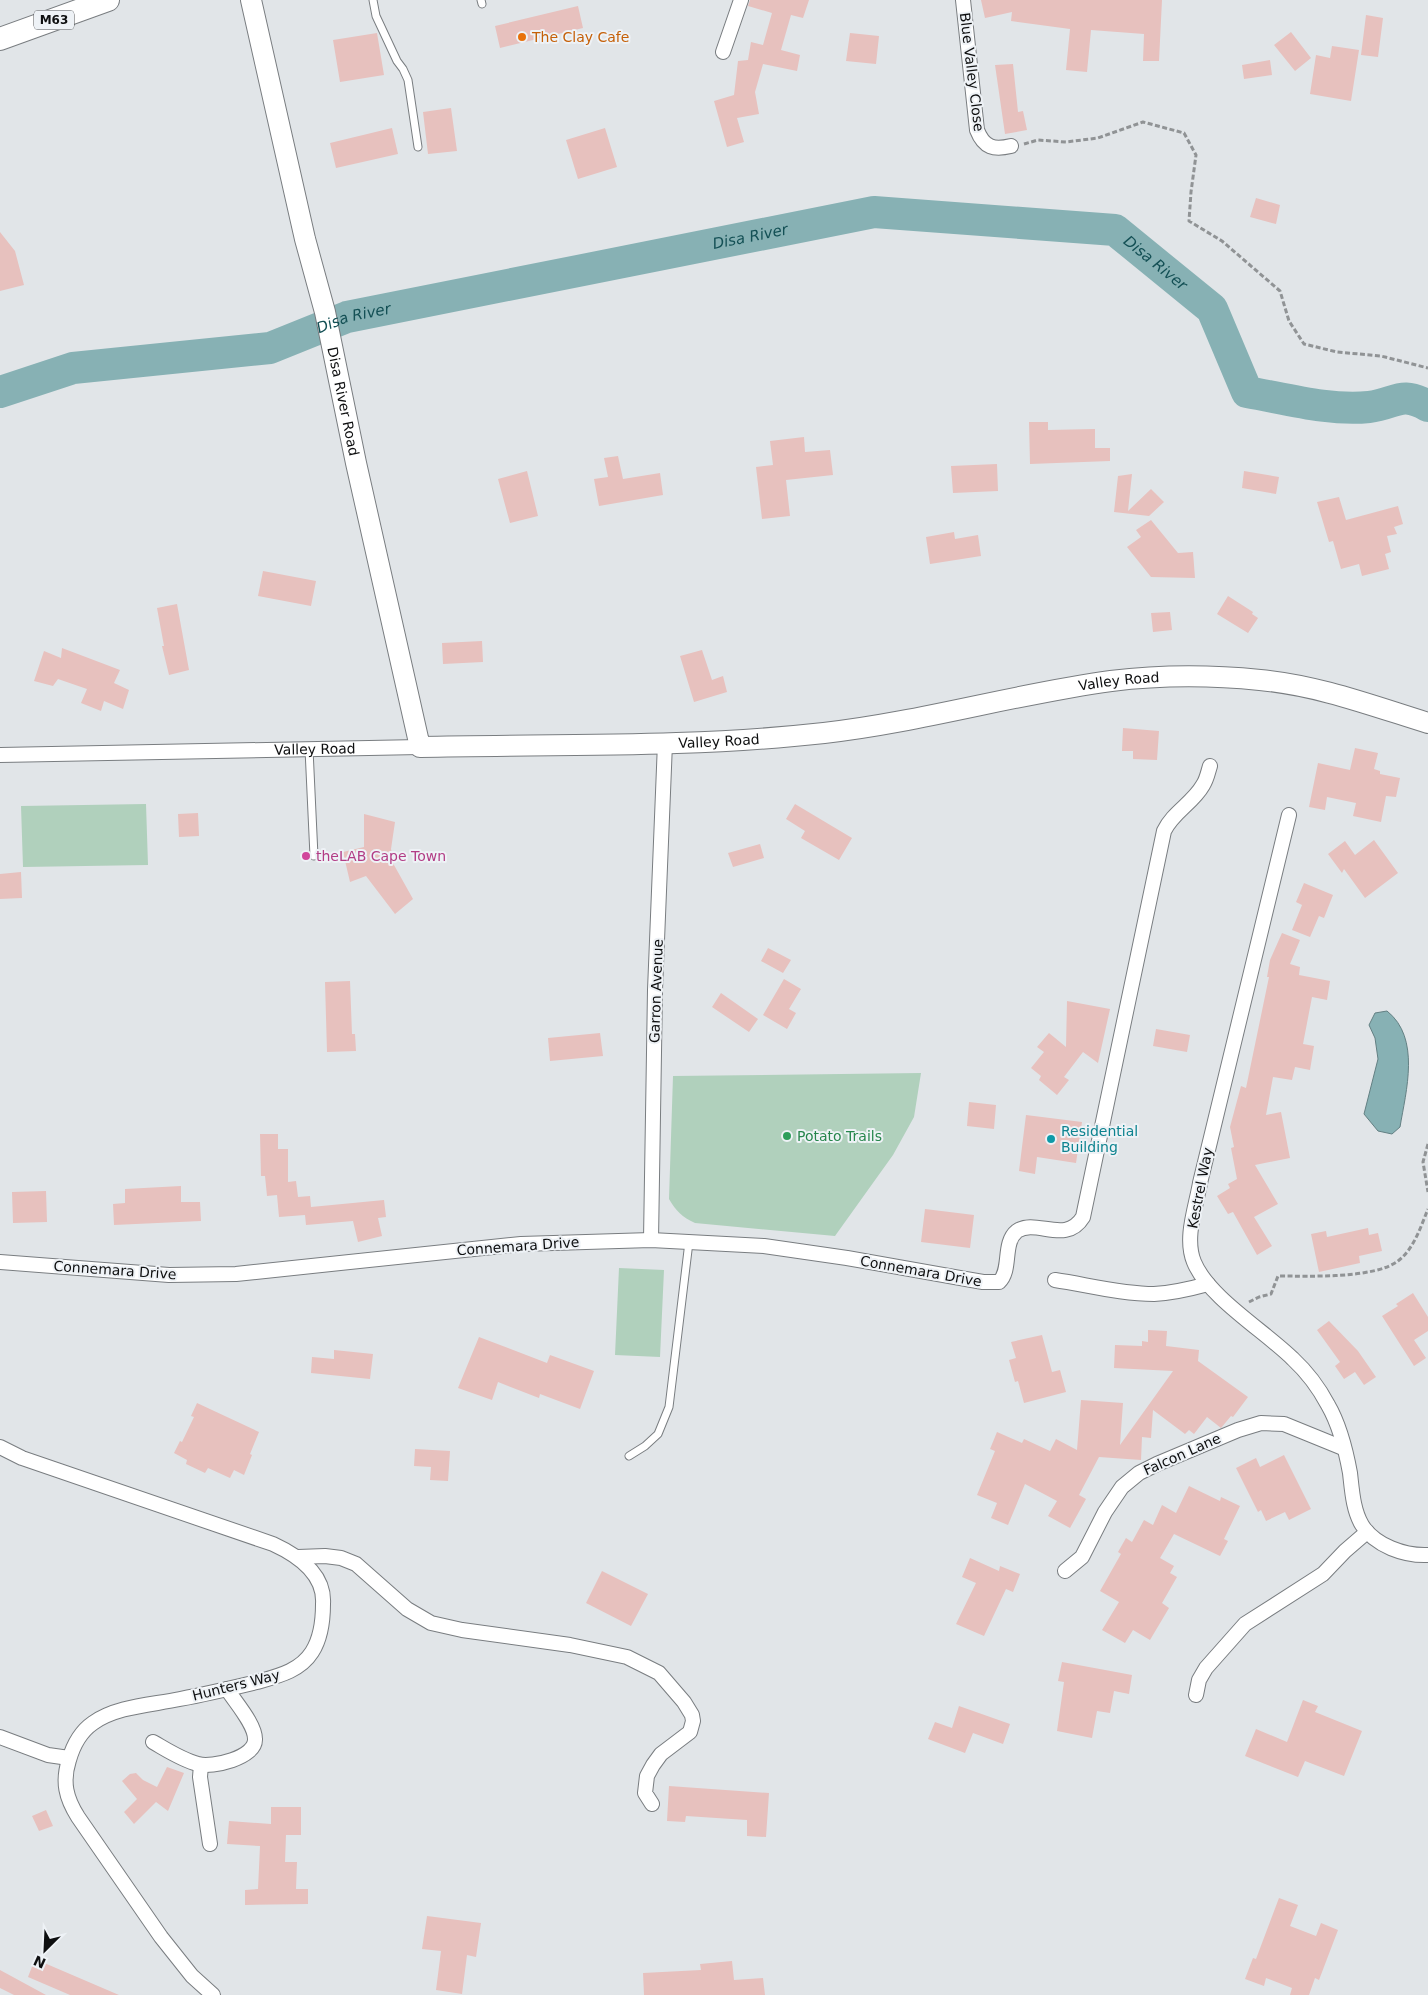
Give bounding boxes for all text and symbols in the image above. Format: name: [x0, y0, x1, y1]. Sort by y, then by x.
road number: M63: [34, 10, 74, 30]
street label: Blue Valley Close: [957, 12, 987, 132]
place label: The Clay Cafe: [531, 29, 629, 45]
marker: The Clay Cafe: [516, 31, 528, 43]
water label: Disa River: [711, 220, 790, 253]
water label: Disa River: [1120, 232, 1191, 295]
water label: Disa River: [314, 299, 393, 337]
street label: Disa River Road: [324, 345, 362, 457]
street label: Valley Road: [1077, 669, 1160, 694]
street label: Valley Road: [678, 731, 760, 751]
street label: Valley Road: [274, 740, 356, 758]
place label: theLAB Cape Town: [316, 848, 446, 864]
marker: theLAB Cape Town: [300, 850, 312, 862]
street label: Garron Avenue: [646, 939, 666, 1043]
place label: Residential Building: [1061, 1123, 1138, 1155]
place label: Potato Trails: [797, 1128, 882, 1144]
marker: Potato Trails: [781, 1130, 793, 1142]
marker: Residential Building: [1045, 1133, 1057, 1145]
street label: Kestrel Way: [1184, 1146, 1216, 1230]
street label: Connemara Drive: [456, 1234, 580, 1258]
street label: Connemara Drive: [859, 1252, 983, 1290]
street label: Connemara Drive: [53, 1258, 177, 1282]
street label: Falcon Lane: [1141, 1430, 1223, 1478]
street label: Hunters Way: [191, 1666, 281, 1704]
north arrow: [20, 1925, 70, 1975]
text: N: [31, 1952, 48, 1972]

